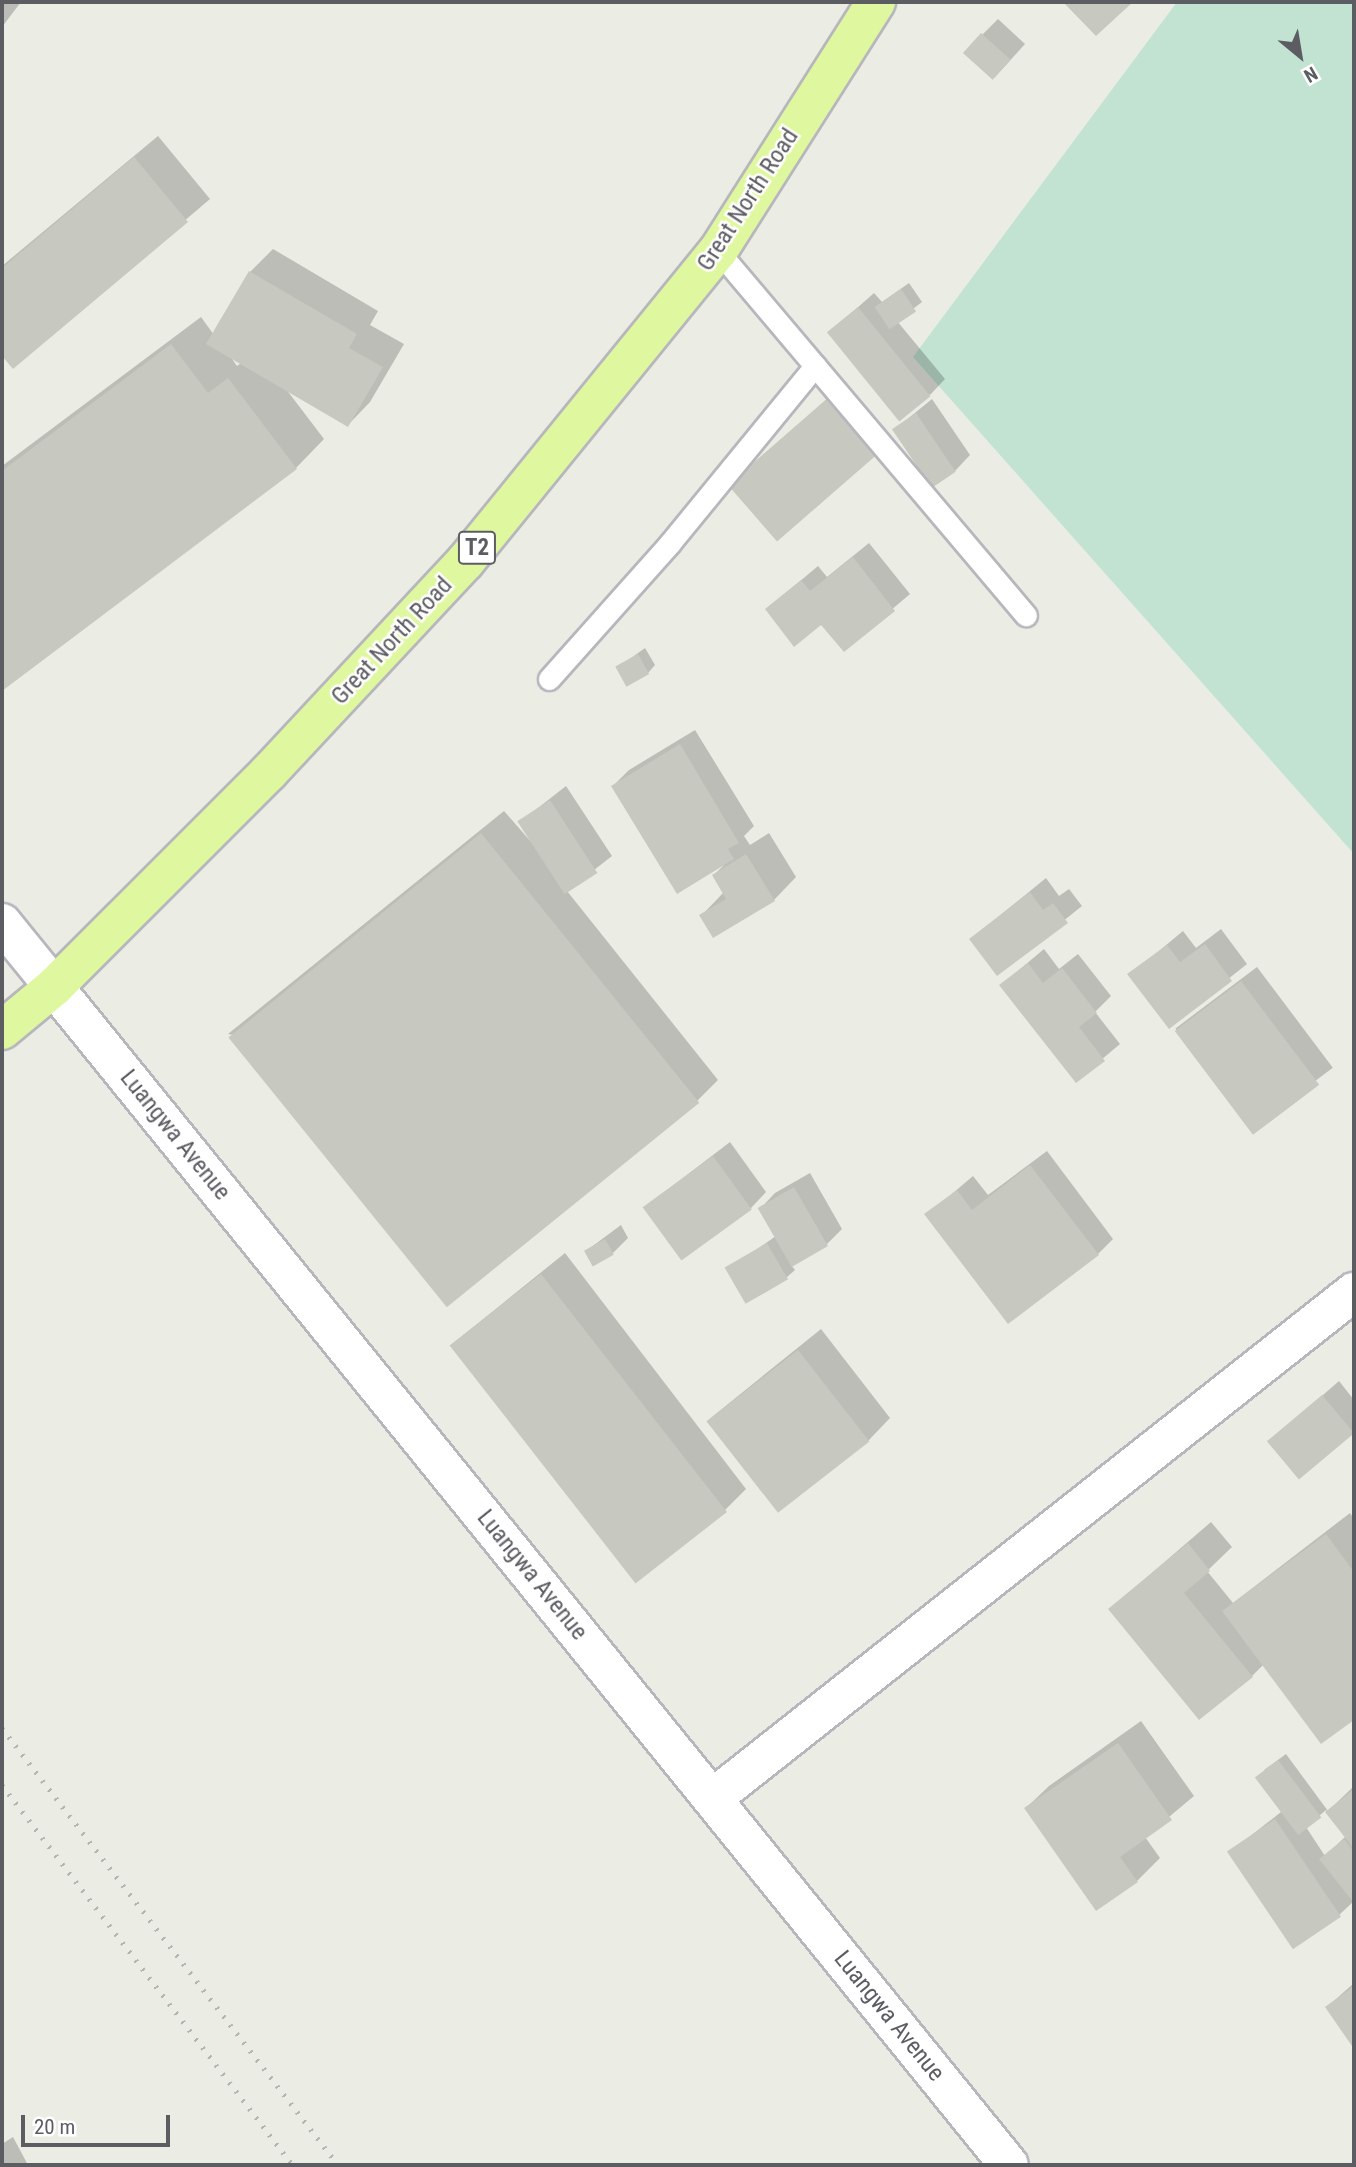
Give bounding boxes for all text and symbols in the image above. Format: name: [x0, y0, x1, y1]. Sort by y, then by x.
north arrow: [1265, 21, 1335, 91]
text: N: [1300, 62, 1322, 87]
street label: Great North Road: [691, 123, 805, 277]
road number: T2: [458, 528, 496, 568]
street label: Great North Road: [326, 571, 458, 711]
street label: Luangwa Avenue: [114, 1064, 236, 1206]
street label: Luangwa Avenue: [471, 1504, 593, 1646]
street label: Luangwa Avenue: [828, 1945, 950, 2087]
scale bar: [24, 2100, 173, 2144]
text: 20 m: [34, 2115, 75, 2139]

